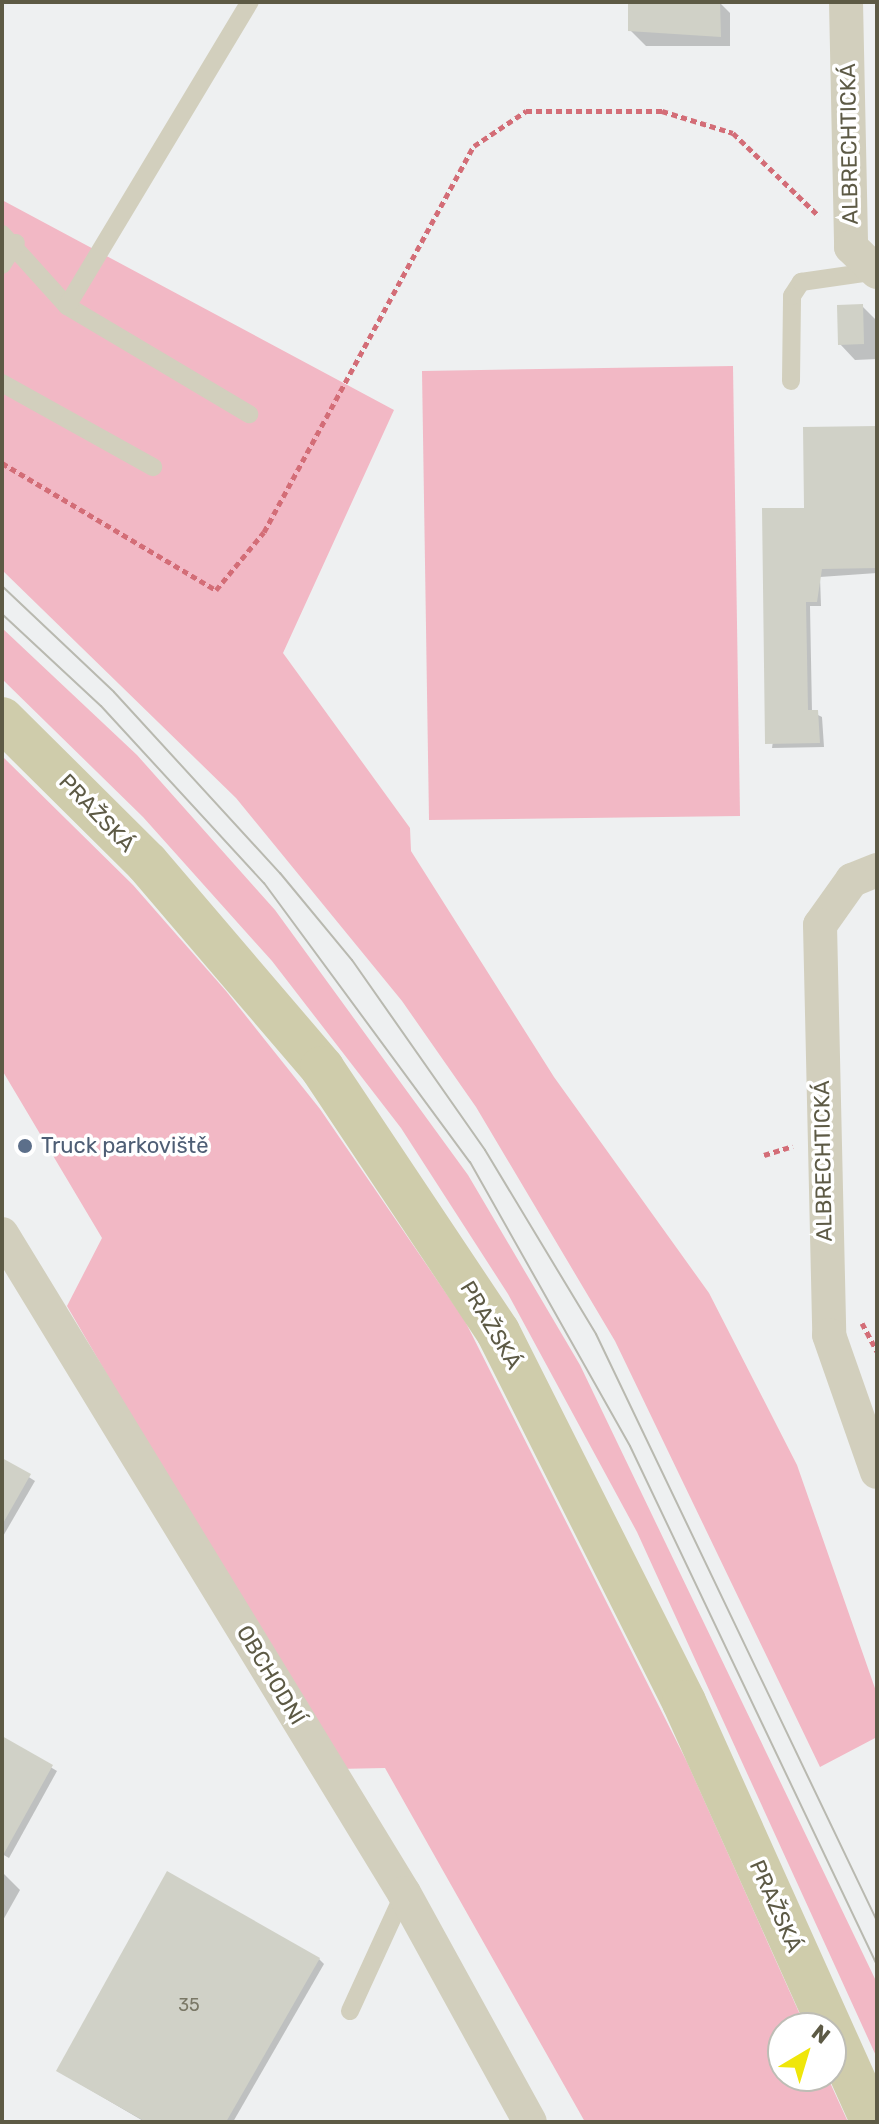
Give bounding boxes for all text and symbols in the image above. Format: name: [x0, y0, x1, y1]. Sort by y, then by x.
street label: ALBRECHTICKÁ: [834, 63, 864, 225]
street label: PRAŽSKÁ: [53, 769, 141, 857]
street label: ALBRECHTICKÁ: [808, 1080, 838, 1242]
place label: Truck parkoviště: [41, 1133, 209, 1159]
marker: Truck parkoviště: [16, 1137, 34, 1155]
street label: PRAŽSKÁ: [454, 1276, 528, 1374]
street label: OBCHODNÍ: [231, 1621, 311, 1729]
street label: PRAŽSKÁ: [744, 1856, 808, 1956]
house number: 35: [178, 1994, 200, 2016]
north arrow: [767, 2012, 847, 2092]
text: N: [806, 2019, 835, 2050]

